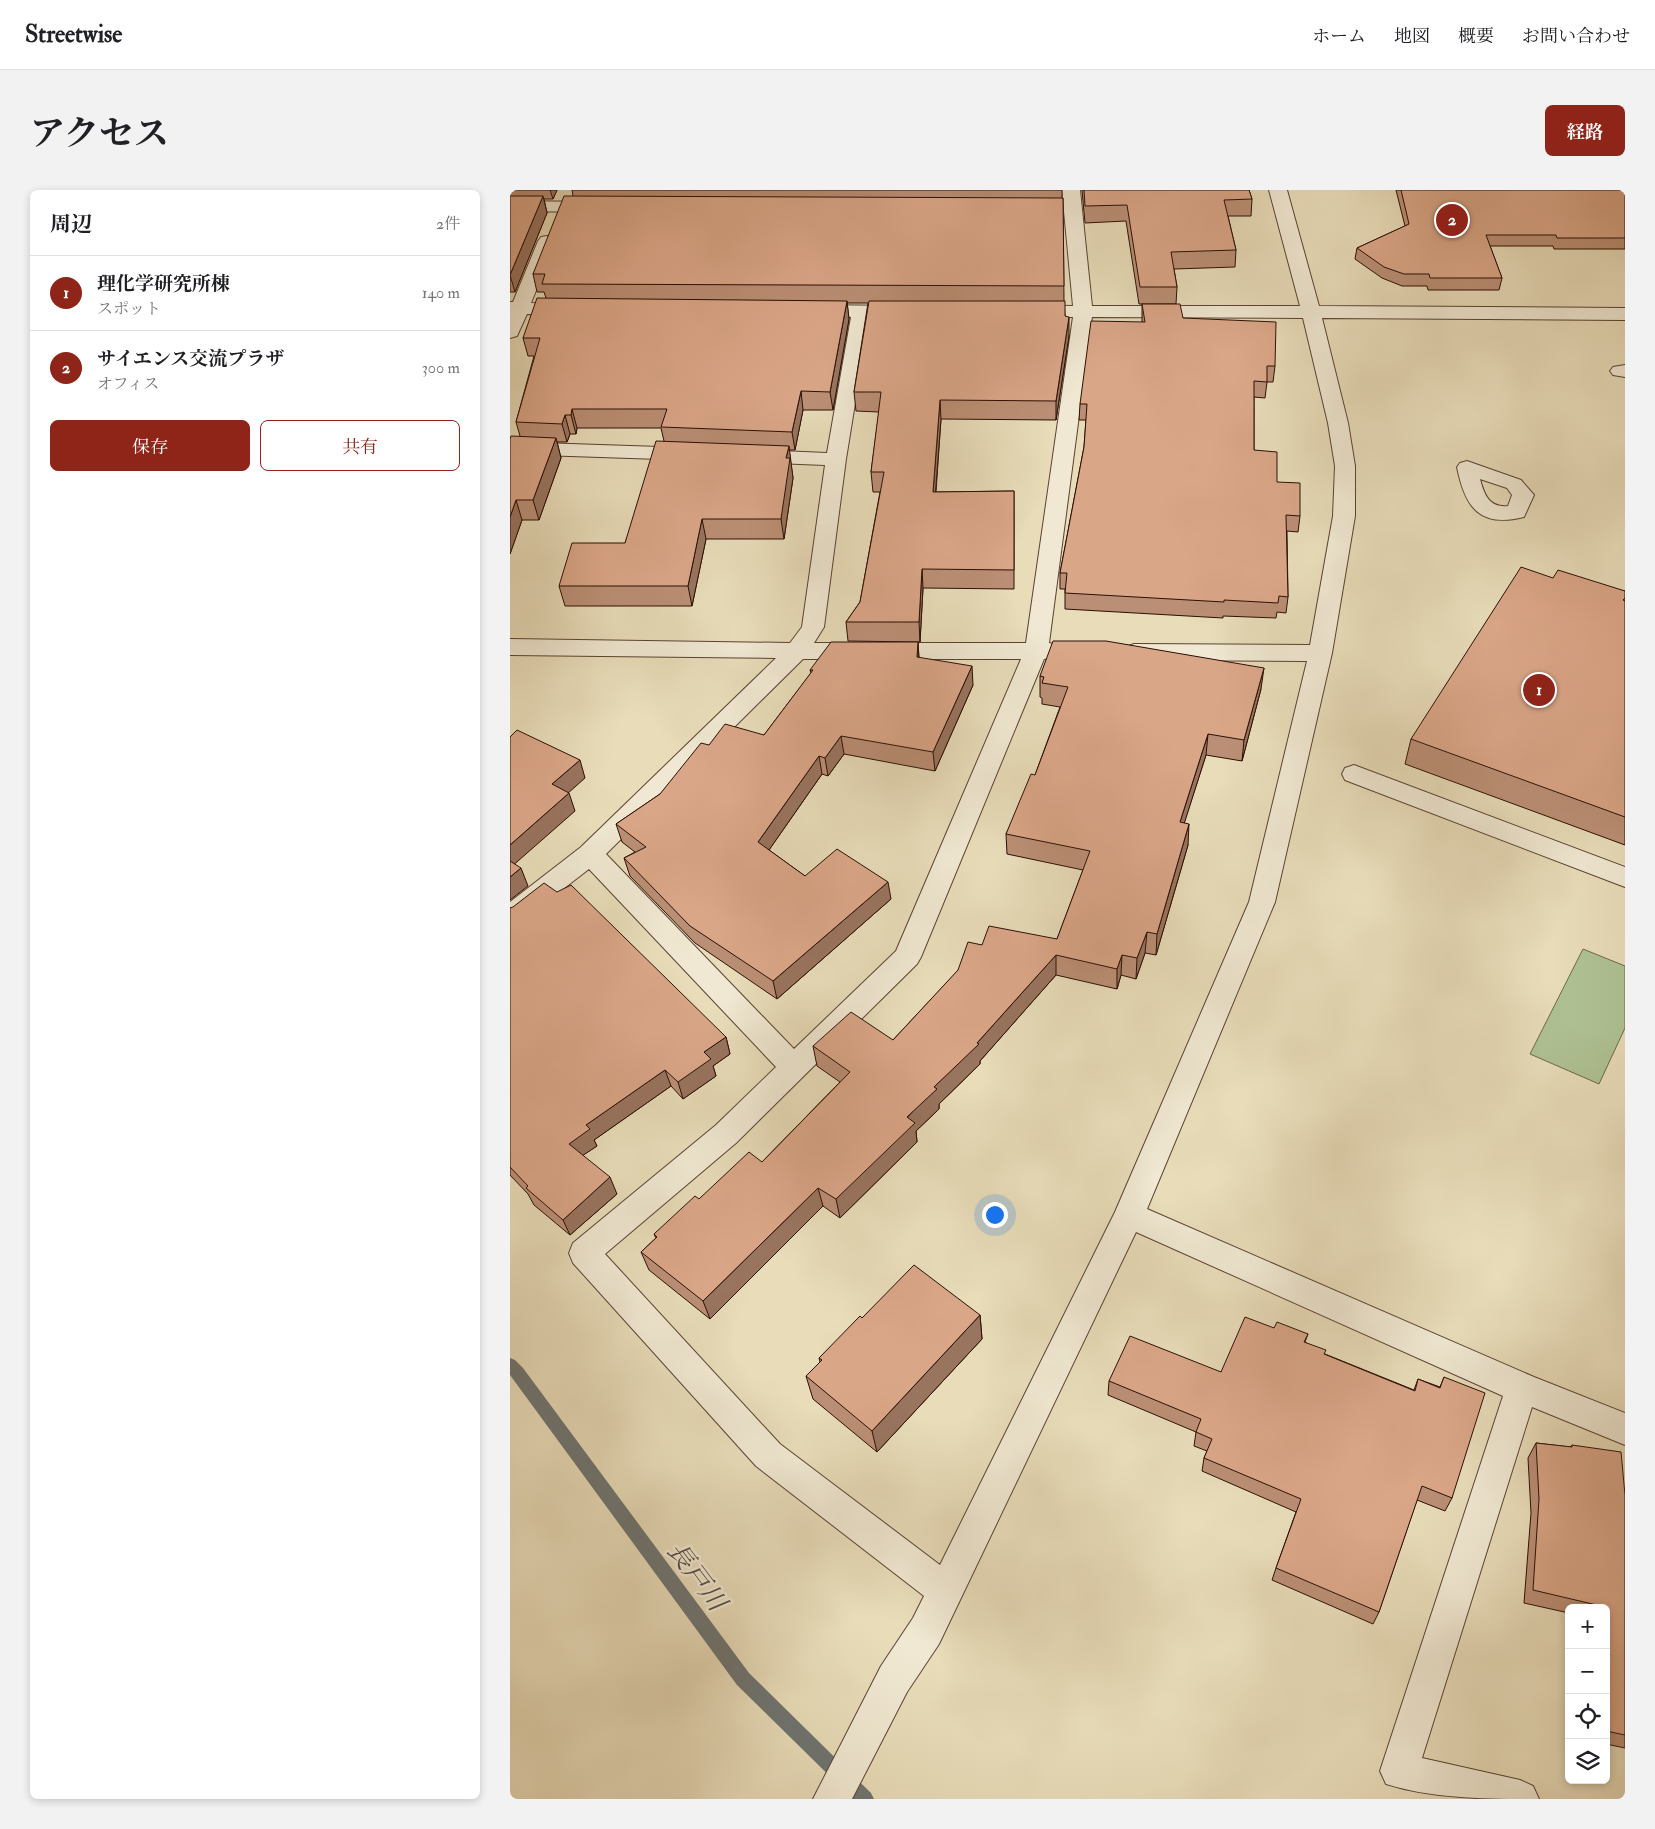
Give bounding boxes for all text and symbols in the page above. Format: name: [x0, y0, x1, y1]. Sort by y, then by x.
text: Streetwise: [25, 19, 122, 50]
text: ホーム: [1312, 25, 1366, 48]
text: 地図: [1394, 25, 1430, 48]
text: 概要: [1458, 25, 1494, 48]
text: お問い合わせ: [1522, 25, 1630, 48]
button: 経路: [1545, 105, 1625, 156]
text: アクセス: [30, 112, 169, 156]
pin: 2: [1436, 201, 1468, 239]
text: 周辺: [50, 211, 92, 238]
text: 2件: [436, 214, 460, 234]
text: 理化学研究所棟: [97, 272, 230, 296]
text: 1: [63, 283, 69, 303]
text: 140 m: [422, 283, 460, 303]
text: スポット: [97, 299, 161, 319]
text: サイエンス交流プラザ: [97, 347, 284, 371]
text: 2: [62, 358, 70, 378]
text: 300 m: [422, 358, 460, 378]
text: オフィス: [97, 374, 159, 394]
button: 保存: [50, 420, 250, 471]
button: 共有: [260, 420, 460, 471]
pin: 1: [1523, 671, 1555, 709]
your location: [982, 1202, 1008, 1228]
water label: 長戸川: [660, 1536, 734, 1620]
map controls: [1565, 1604, 1610, 1784]
button: +: [1565, 1604, 1610, 1649]
button: −: [1565, 1649, 1610, 1694]
button: locate: [1565, 1694, 1610, 1739]
button: layers: [1565, 1739, 1610, 1784]

